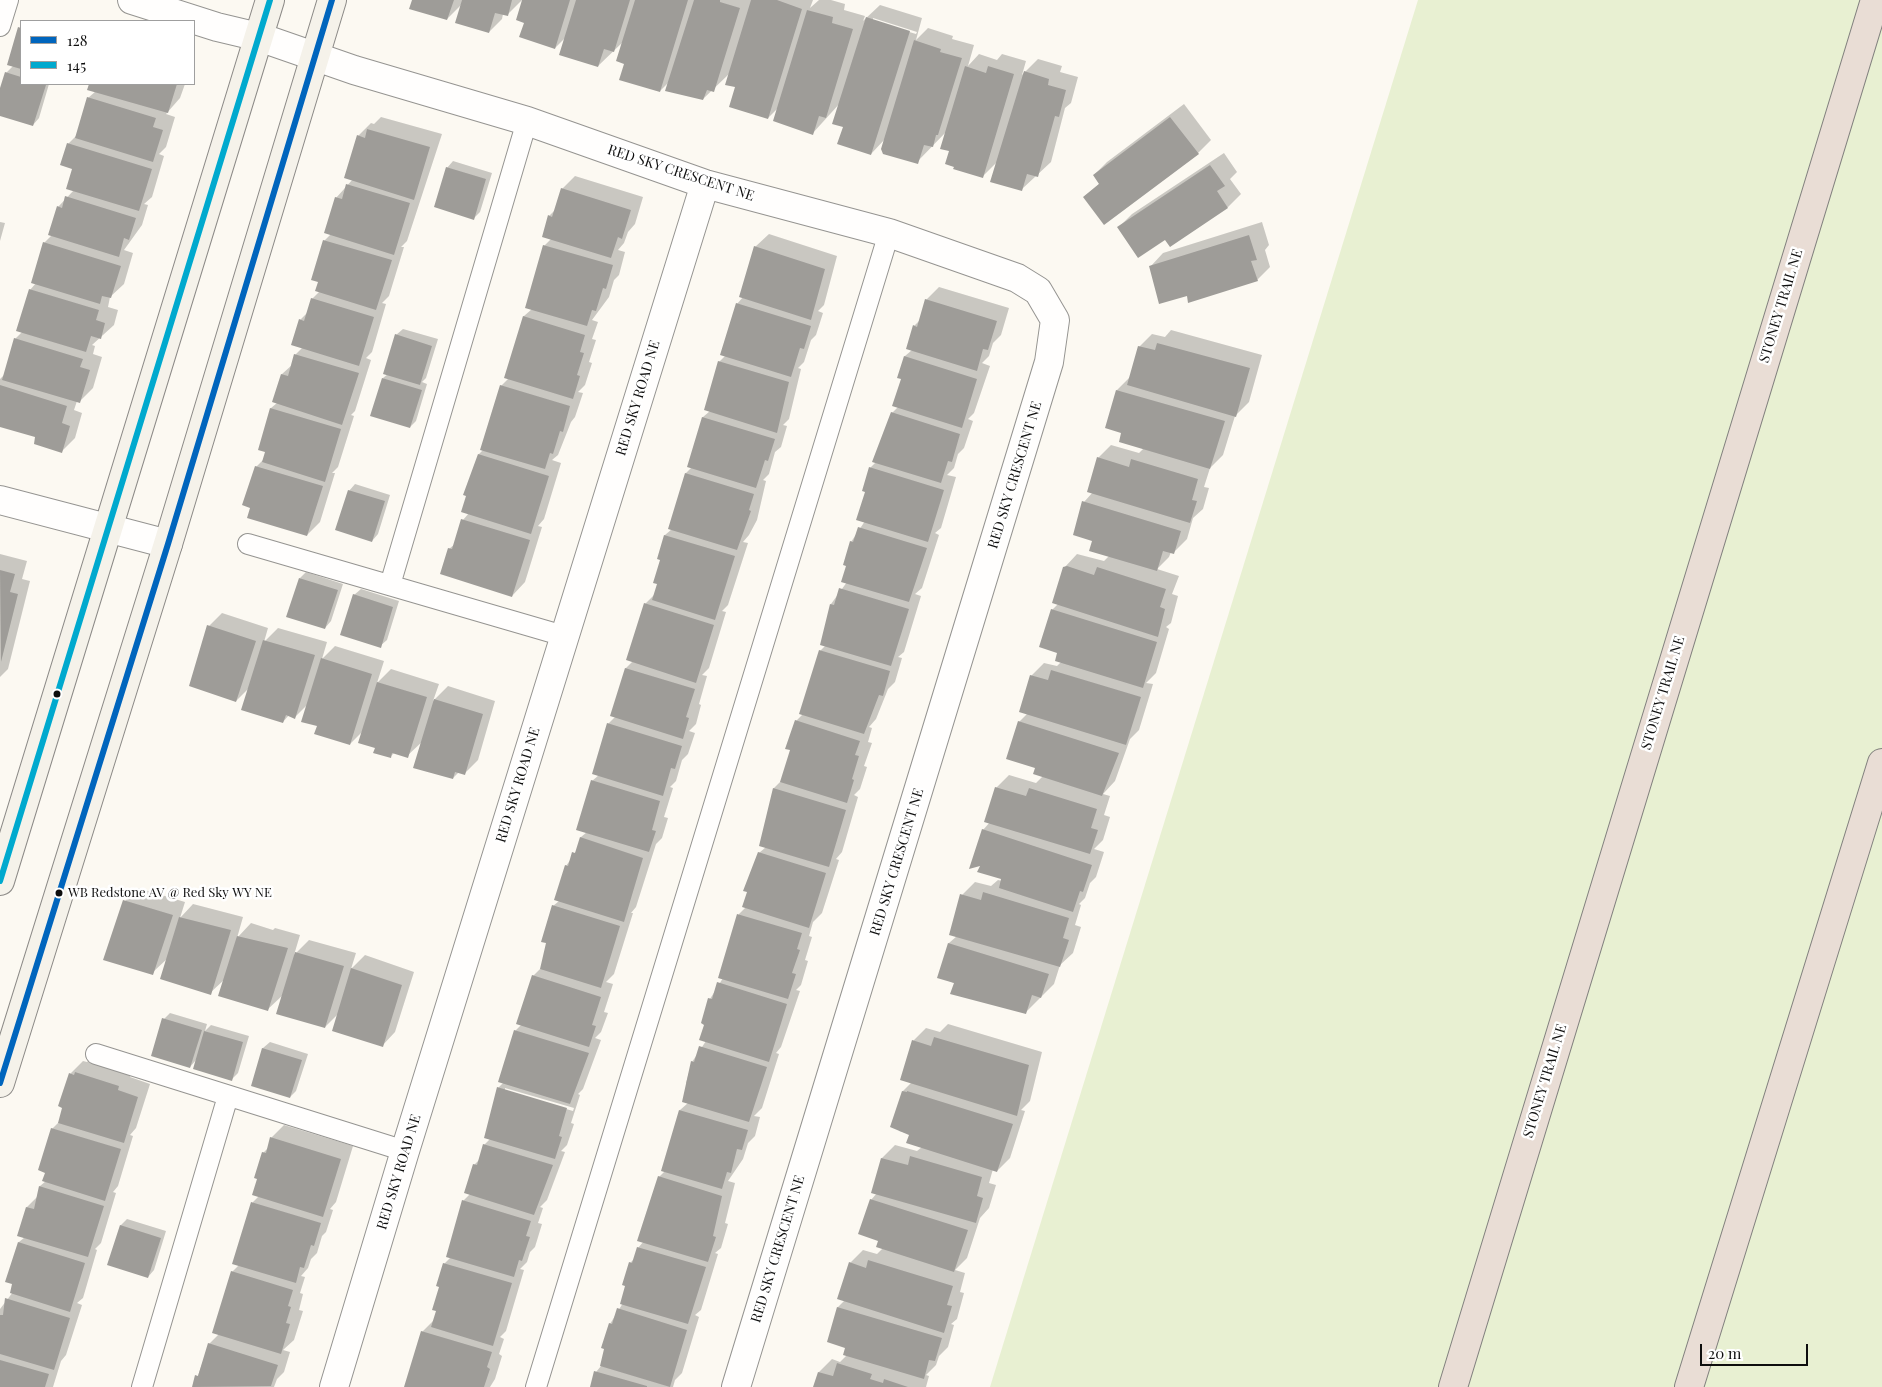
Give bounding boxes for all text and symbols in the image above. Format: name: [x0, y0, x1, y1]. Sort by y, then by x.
legend: [20, 20, 195, 85]
text: 128: [67, 30, 88, 50]
text: 145: [67, 55, 86, 75]
street label: RED SKY CRESCENT NE: [606, 141, 756, 205]
street label: STONEY TRAIL NE: [1756, 247, 1806, 365]
street label: RED SKY ROAD NE: [613, 338, 663, 458]
street label: RED SKY CRESCENT NE: [985, 399, 1045, 551]
street label: STONEY TRAIL NE: [1638, 634, 1688, 752]
unlabelled marker: [52, 689, 62, 699]
street label: RED SKY ROAD NE: [493, 725, 543, 845]
street label: RED SKY CRESCENT NE: [867, 786, 927, 938]
place label: WB Redstone AV @ Red Sky WY NE: [68, 885, 272, 901]
marker: WB Redstone AV @ Red Sky WY NE: [54, 888, 64, 898]
street label: STONEY TRAIL NE: [1520, 1022, 1570, 1140]
street label: RED SKY ROAD NE: [374, 1112, 424, 1232]
street label: RED SKY CRESCENT NE: [748, 1173, 808, 1325]
scale bar: [1702, 1334, 1810, 1366]
text: 20 m: [1708, 1343, 1741, 1363]

